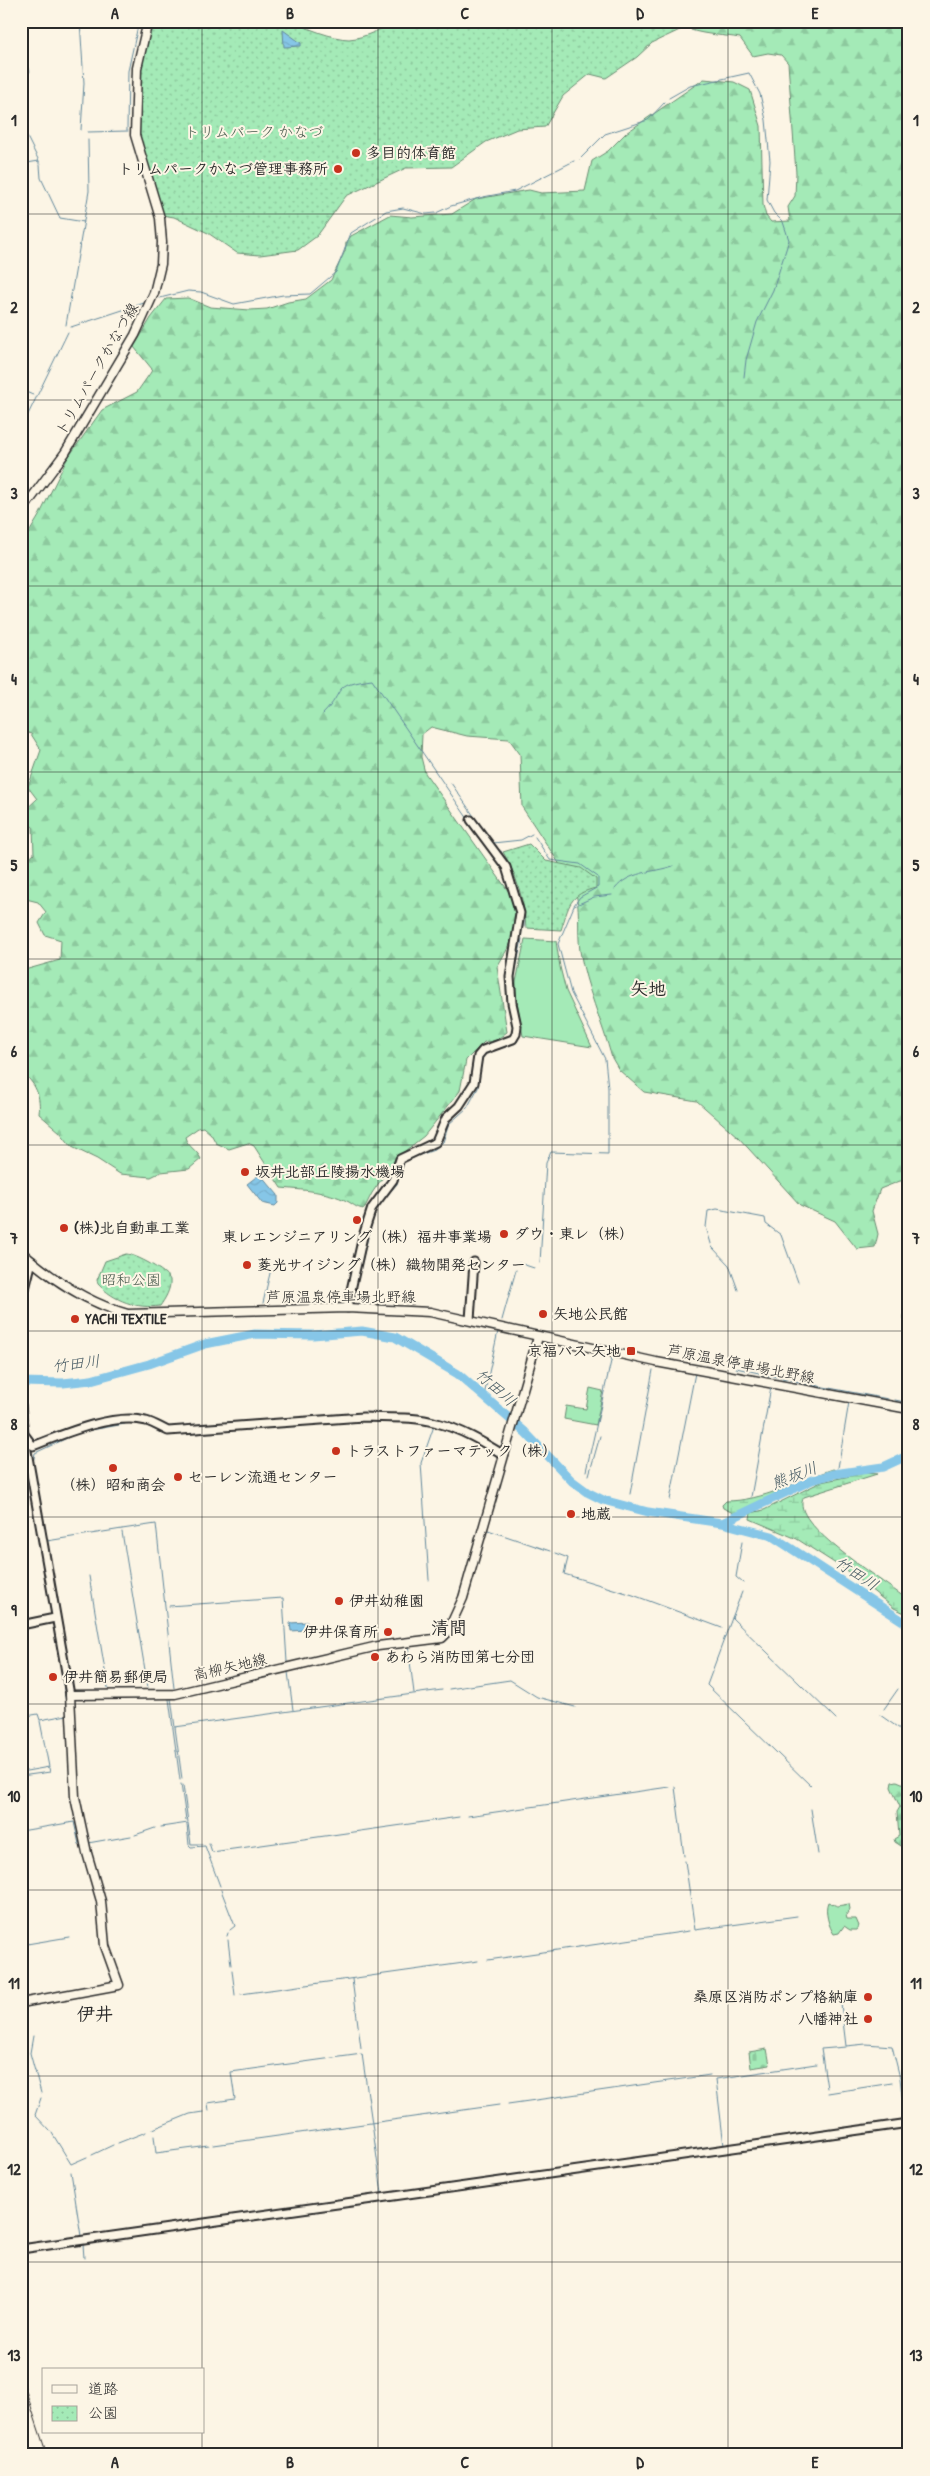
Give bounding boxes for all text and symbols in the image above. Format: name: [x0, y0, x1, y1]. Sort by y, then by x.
text: A: [111, 2, 119, 24]
text: B: [286, 2, 294, 24]
text: C: [461, 2, 470, 24]
text: D: [636, 2, 644, 24]
text: E: [811, 2, 819, 24]
text: 1: [11, 109, 17, 131]
text: 1: [913, 109, 919, 131]
park label: トリムパーク かなづ: [185, 121, 323, 142]
place label: 多目的体育館: [366, 142, 456, 163]
marker: 多目的体育館: [350, 147, 362, 159]
place label: トリムパークかなづ管理事務所: [118, 158, 328, 179]
marker: トリムパークかなづ管理事務所: [332, 163, 344, 175]
text: 2: [10, 296, 18, 318]
text: 2: [912, 296, 920, 318]
street label: トリムパークかなづ線: [50, 299, 143, 439]
text: 3: [10, 482, 18, 504]
text: 3: [912, 482, 920, 504]
text: 4: [11, 668, 17, 690]
text: 4: [913, 668, 919, 690]
text: 5: [11, 854, 18, 876]
text: 5: [913, 854, 920, 876]
district label: 矢地: [630, 976, 666, 1001]
text: 6: [11, 1040, 18, 1062]
text: 6: [913, 1040, 920, 1062]
place label: 坂井北部丘陵揚水機場: [255, 1161, 405, 1182]
marker: 坂井北部丘陵揚水機場: [239, 1166, 251, 1178]
marker: 東レエンジニアリング（株）福井事業場: [351, 1214, 363, 1226]
place label: (株)北自動車工業: [74, 1217, 189, 1238]
marker: (株)北自動車工業: [58, 1222, 70, 1234]
place label: ダウ・東レ（株）: [514, 1223, 634, 1244]
place label: 東レエンジニアリング（株）福井事業場: [222, 1226, 492, 1247]
text: 7: [9, 1227, 18, 1249]
text: 7: [911, 1227, 920, 1249]
marker: ダウ・東レ（株）: [498, 1228, 510, 1240]
place label: 菱光サイジング（株）織物開発センター: [257, 1254, 526, 1275]
marker: 菱光サイジング（株）織物開発センター: [241, 1259, 253, 1271]
park label: 昭和公園: [101, 1269, 161, 1290]
street label: 芦原温泉停車場北野線: [266, 1286, 416, 1307]
place label: 矢地公民館: [553, 1303, 628, 1324]
place label: YACHI TEXTILE: [85, 1308, 167, 1329]
marker: 矢地公民館: [537, 1308, 549, 1320]
marker: YACHI TEXTILE: [69, 1313, 81, 1325]
street label: 芦原温泉停車場北野線: [665, 1339, 817, 1388]
place label: 京福バス 矢地: [528, 1340, 621, 1361]
marker: 京福バス 矢地: [625, 1345, 637, 1357]
water label: 竹田川: [51, 1349, 101, 1377]
water label: 竹田川: [471, 1363, 521, 1411]
text: 8: [11, 1413, 18, 1435]
text: 8: [913, 1413, 920, 1435]
place label: トラストファーマテック（株）: [346, 1440, 557, 1461]
marker: トラストファーマテック（株）: [330, 1445, 342, 1457]
water label: 熊坂川: [768, 1456, 820, 1494]
marker: （株）昭和商会: [107, 1462, 119, 1474]
place label: セーレン流通センター: [188, 1466, 337, 1487]
marker: セーレン流通センター: [172, 1471, 184, 1483]
place label: （株）昭和商会: [60, 1474, 166, 1495]
place label: 地蔵: [581, 1503, 611, 1524]
marker: 地蔵: [565, 1508, 577, 1520]
water label: 竹田川: [831, 1551, 883, 1595]
place label: 伊井幼稚園: [349, 1590, 424, 1611]
marker: 伊井幼稚園: [333, 1595, 345, 1607]
text: 9: [11, 1599, 17, 1621]
text: 9: [913, 1599, 919, 1621]
district label: 清間: [431, 1615, 467, 1640]
place label: 伊井保育所: [303, 1621, 378, 1642]
marker: 伊井保育所: [382, 1626, 394, 1638]
place label: あわら消防団第七分団: [385, 1646, 535, 1667]
street label: 高柳矢地線: [191, 1648, 269, 1685]
marker: あわら消防団第七分団: [369, 1651, 381, 1663]
place label: 伊井簡易郵便局: [63, 1666, 168, 1687]
marker: 伊井簡易郵便局: [47, 1671, 59, 1683]
text: 10: [8, 1785, 20, 1807]
text: 10: [910, 1785, 922, 1807]
text: 11: [8, 1972, 20, 1994]
text: 11: [910, 1972, 922, 1994]
place label: 桑原区消防ポンプ格納庫: [693, 1986, 858, 2007]
marker: 桑原区消防ポンプ格納庫: [862, 1991, 874, 2003]
district label: 伊井: [77, 2001, 113, 2026]
place label: 八幡神社: [798, 2008, 858, 2029]
marker: 八幡神社: [862, 2013, 874, 2025]
text: 12: [7, 2158, 21, 2180]
text: 12: [909, 2158, 923, 2180]
text: 13: [8, 2344, 20, 2366]
text: 13: [910, 2344, 922, 2366]
legend: [42, 2368, 205, 2434]
text: 道路: [88, 2378, 118, 2399]
text: 公園: [88, 2402, 118, 2423]
text: A: [111, 2451, 119, 2473]
text: B: [286, 2451, 294, 2473]
text: C: [461, 2451, 470, 2473]
text: D: [636, 2451, 644, 2473]
text: E: [811, 2451, 819, 2473]

